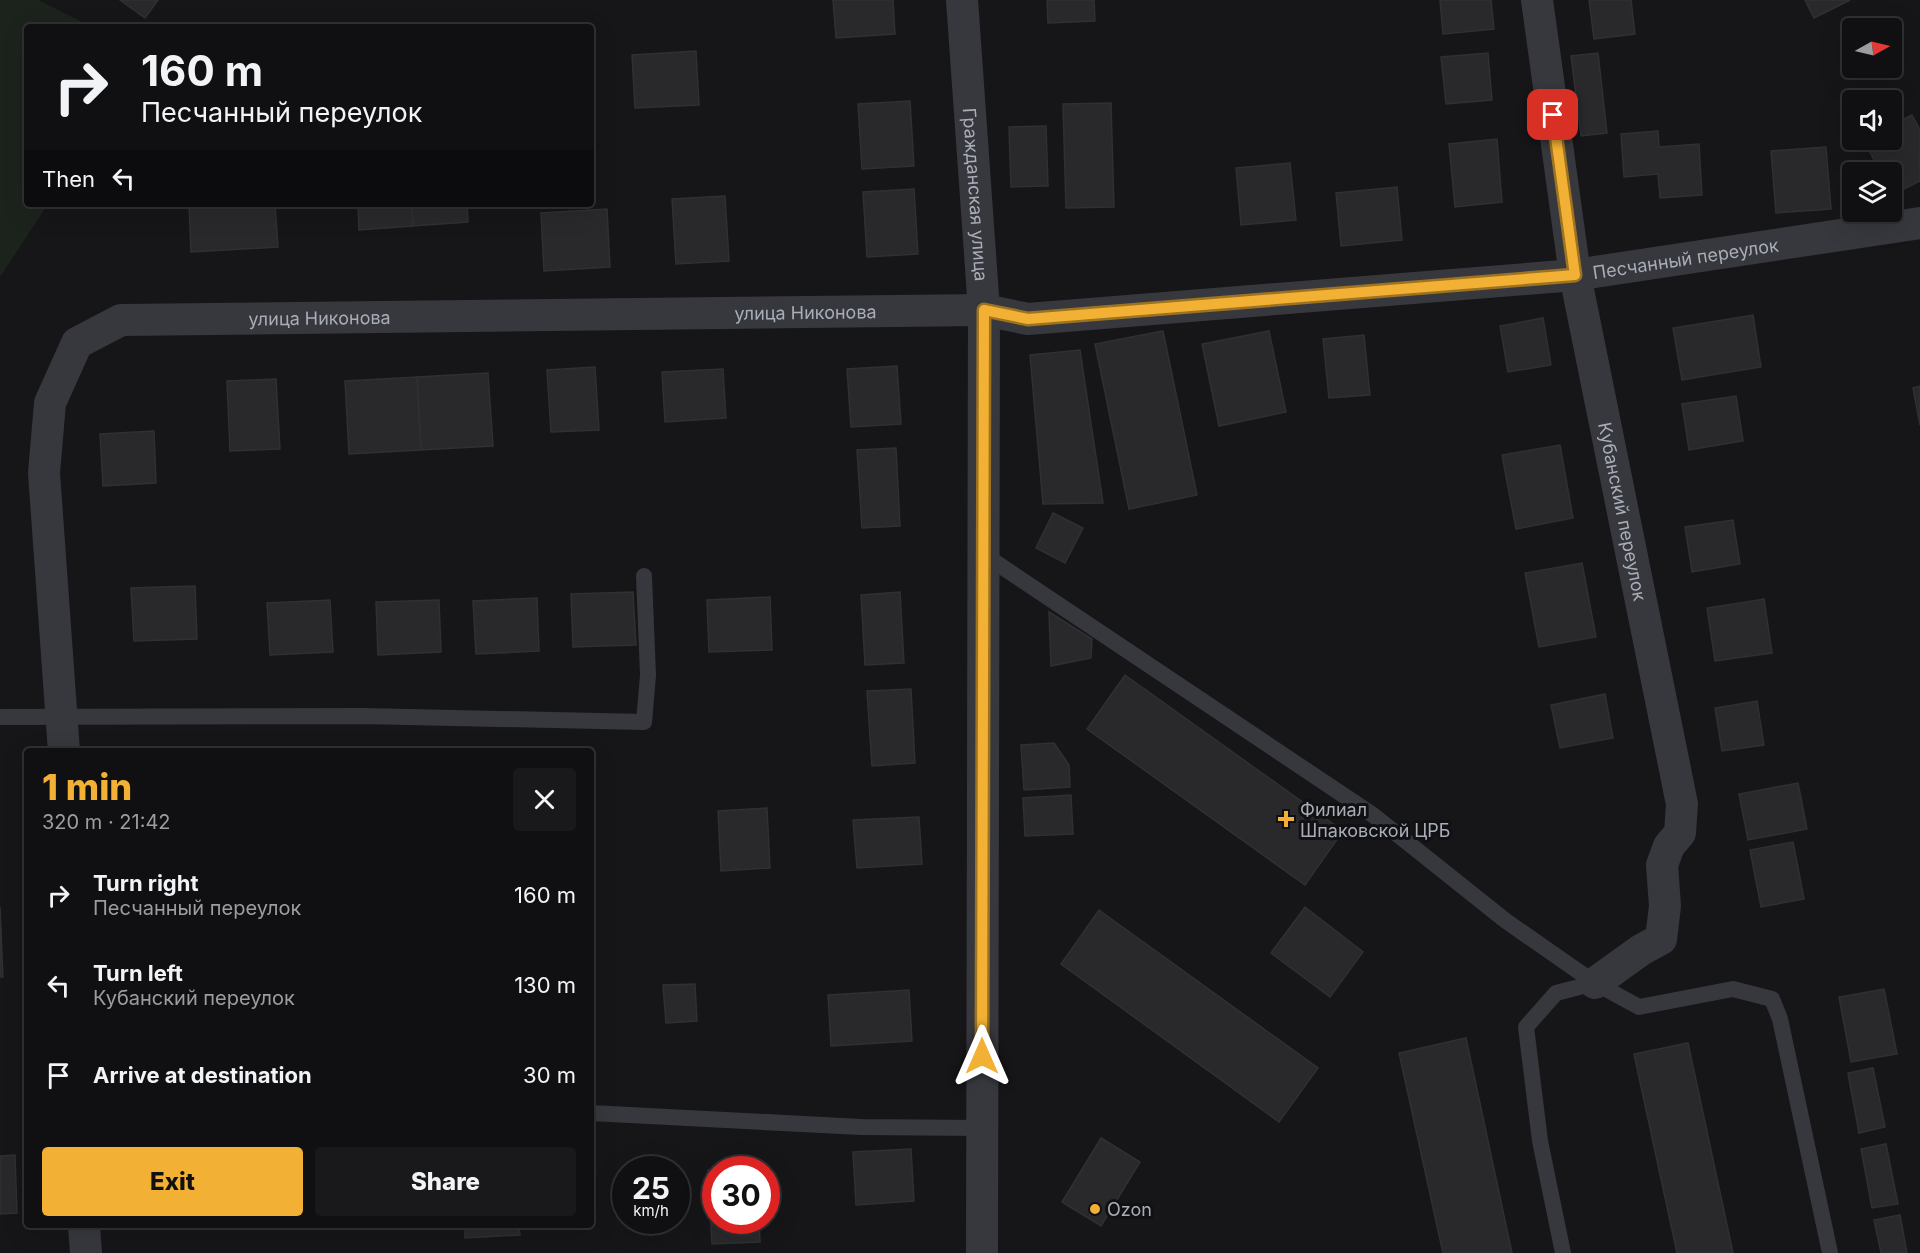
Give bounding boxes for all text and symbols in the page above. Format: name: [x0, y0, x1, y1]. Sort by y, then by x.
north arrow: [1842, 18, 1902, 78]
map controls: [1842, 18, 1902, 222]
text: 160 m: [141, 45, 263, 96]
icon: right: [42, 48, 120, 126]
pin: [1527, 89, 1578, 140]
button: sound: [1842, 90, 1902, 150]
text: Песчанный переулок: [141, 96, 422, 129]
icon: arrive: [1536, 98, 1569, 131]
street label: Гражданская улица: [959, 107, 992, 282]
icon: left: [107, 162, 140, 195]
button: layers: [1842, 162, 1902, 222]
text: Then: [42, 166, 95, 192]
street label: Песчанный переулок: [1591, 234, 1780, 283]
street label: улица Никонова: [734, 301, 877, 323]
street label: улица Никонова: [248, 306, 391, 329]
street label: Кубанский переулок: [1595, 420, 1651, 603]
text: 1 min: [42, 765, 132, 809]
button: close: [513, 768, 576, 831]
place label: Филиал Шпаковской ЦРБ: [1300, 799, 1450, 841]
text: 320 m · 21:42: [42, 810, 171, 834]
marker: Филиал Шпаковской ЦРБ: [1277, 810, 1295, 828]
text: Turn right: [93, 870, 199, 896]
icon: right: [42, 879, 75, 912]
text: 160 m: [514, 882, 576, 908]
text: Песчанный переулок: [93, 896, 301, 920]
text: Turn left: [93, 960, 183, 986]
icon: left: [42, 969, 75, 1002]
text: 130 m: [514, 972, 576, 998]
text: Кубанский переулок: [93, 986, 295, 1010]
position arrow: [950, 1024, 1014, 1088]
icon: arrive: [42, 1059, 75, 1092]
text: Arrive at destination: [93, 1062, 312, 1088]
text: 30 m: [523, 1062, 576, 1088]
button: Exit: [42, 1147, 303, 1216]
button: Share: [315, 1147, 576, 1216]
speed limit sign: 30: [702, 1156, 780, 1234]
text: 25: [632, 1170, 670, 1206]
place label: Ozon: [1107, 1199, 1152, 1220]
text: km/h: [633, 1201, 669, 1220]
marker: Ozon: [1088, 1202, 1102, 1216]

